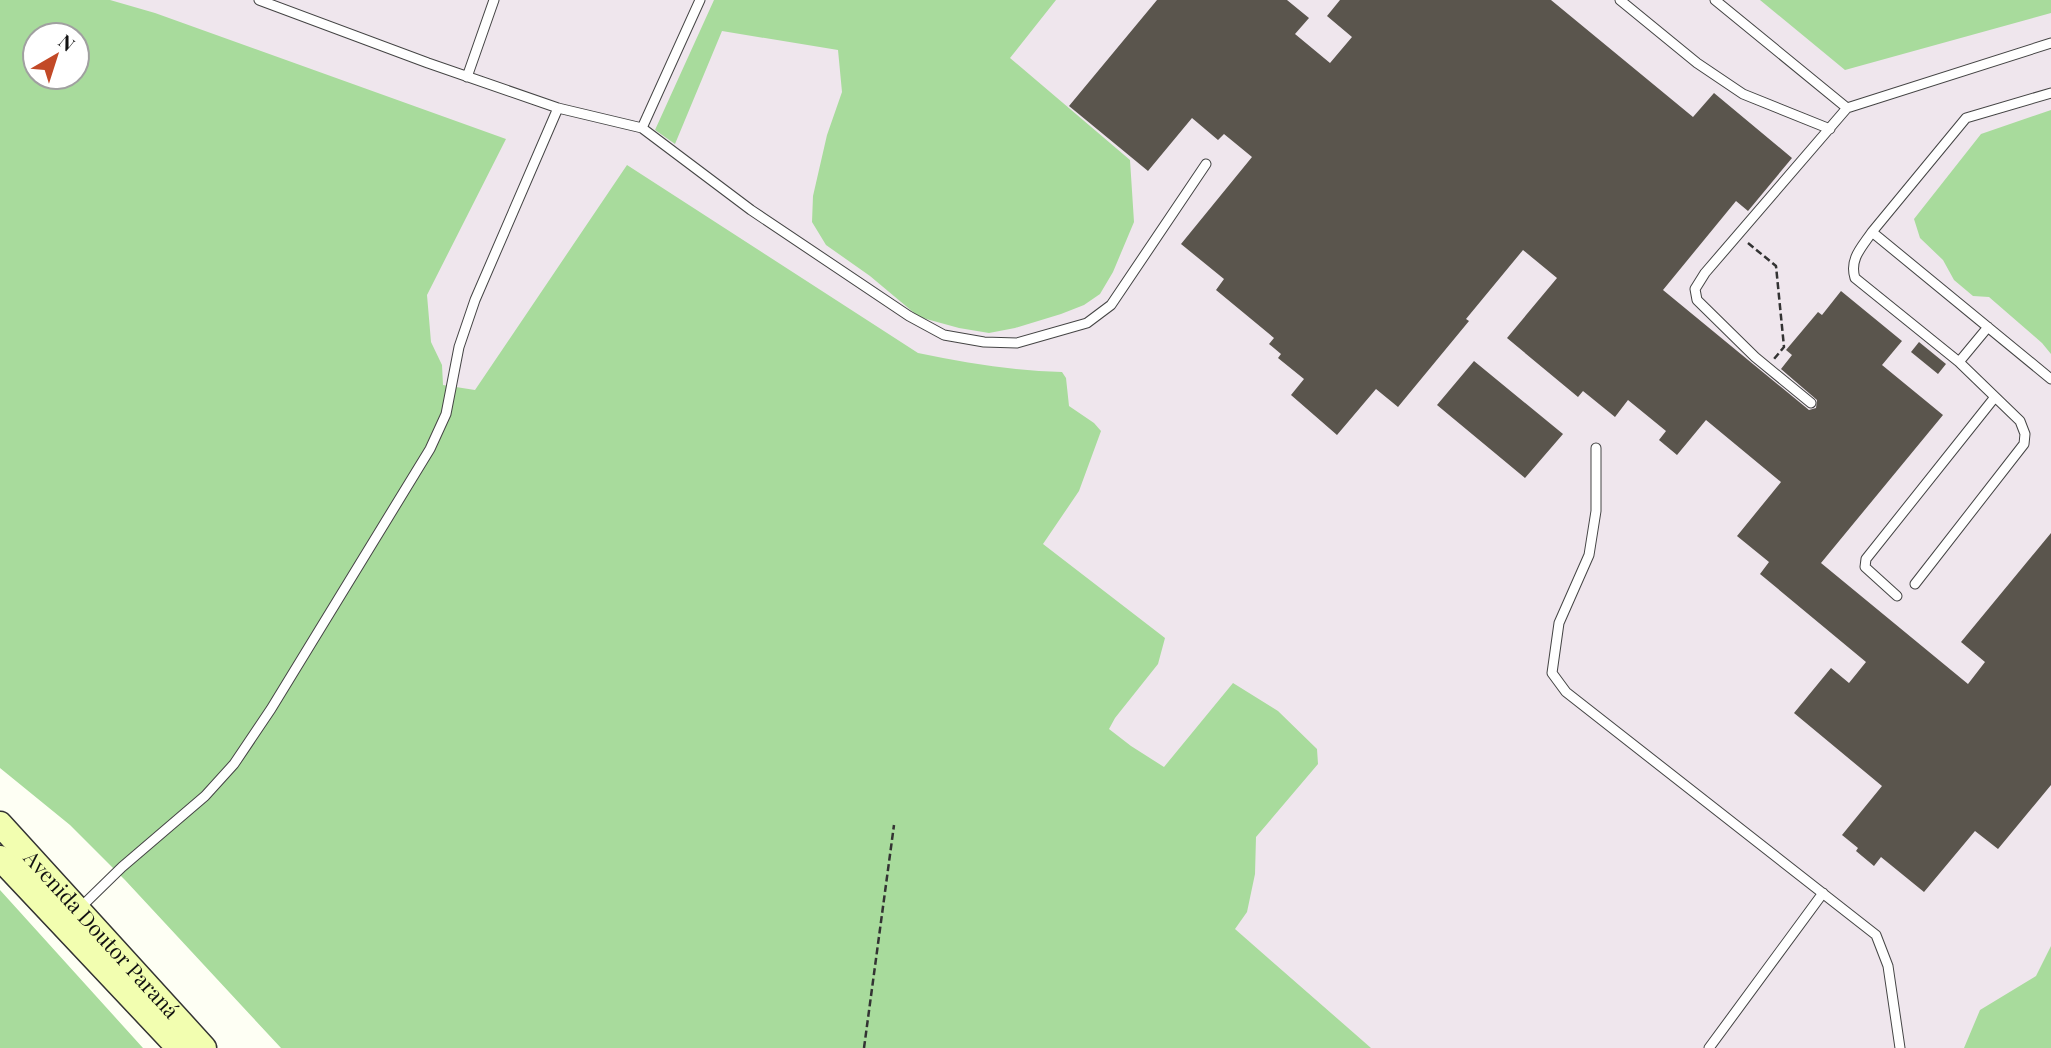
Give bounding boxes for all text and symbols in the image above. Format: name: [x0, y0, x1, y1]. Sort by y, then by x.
north arrow: [21, 21, 91, 91]
text: N: [54, 28, 81, 57]
street label: Avenida Doutor Paraná: [18, 843, 187, 1024]

